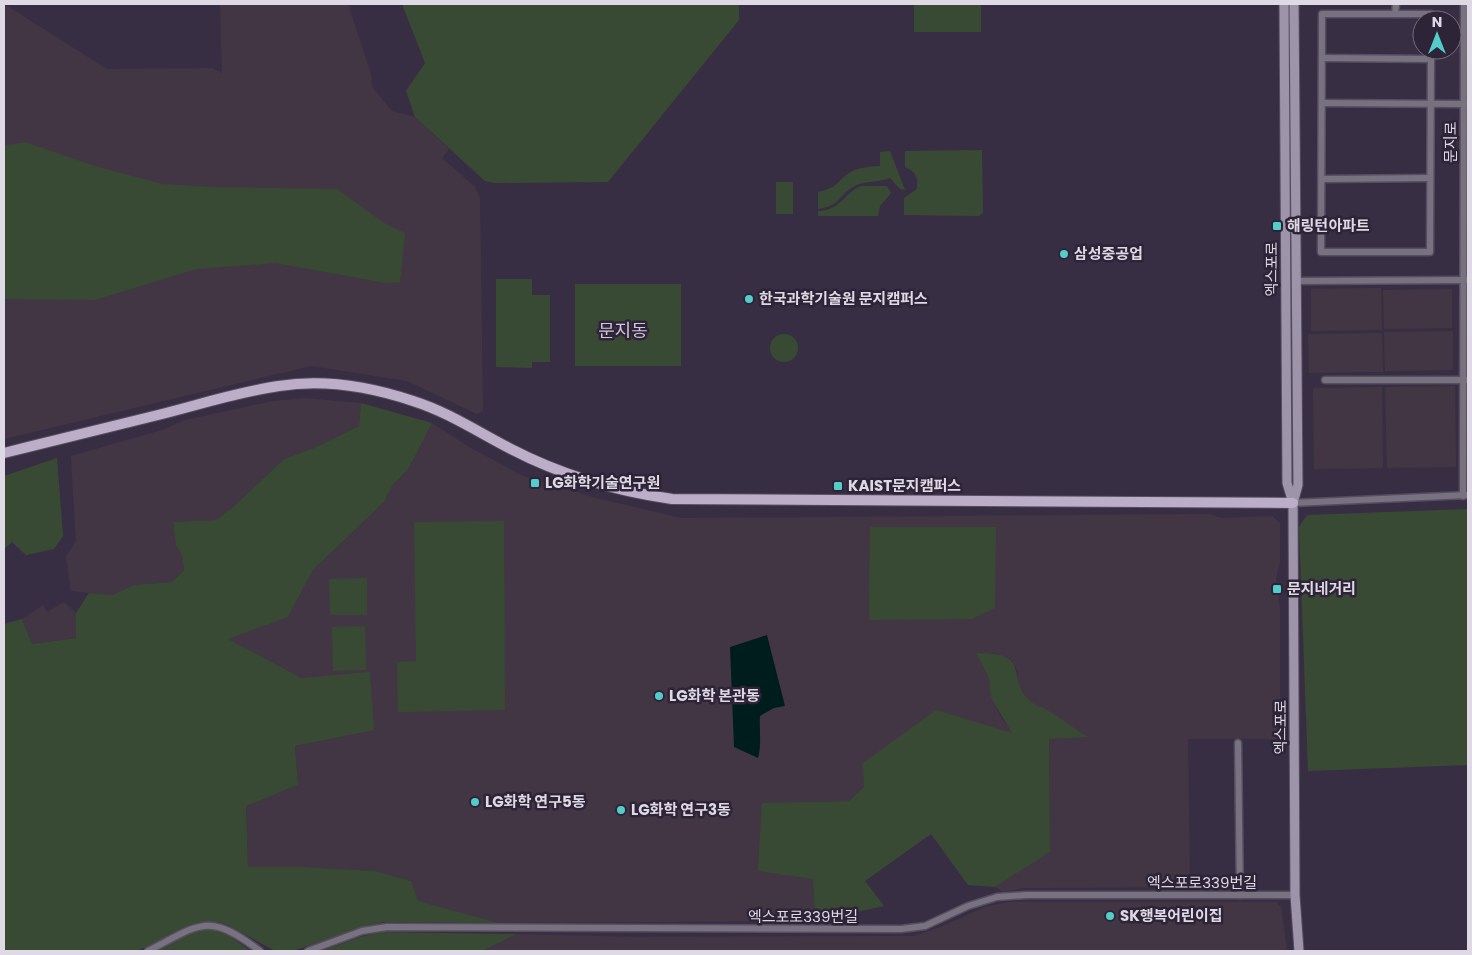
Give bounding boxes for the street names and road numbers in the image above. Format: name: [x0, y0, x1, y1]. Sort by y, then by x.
street label: 문지로: [1440, 121, 1461, 163]
street label: 엑스포로: [1261, 241, 1282, 297]
street label: 엑스포로: [1270, 699, 1291, 755]
street label: 엑스포로339번길: [1147, 872, 1257, 893]
street label: 엑스포로339번길: [748, 906, 858, 927]

